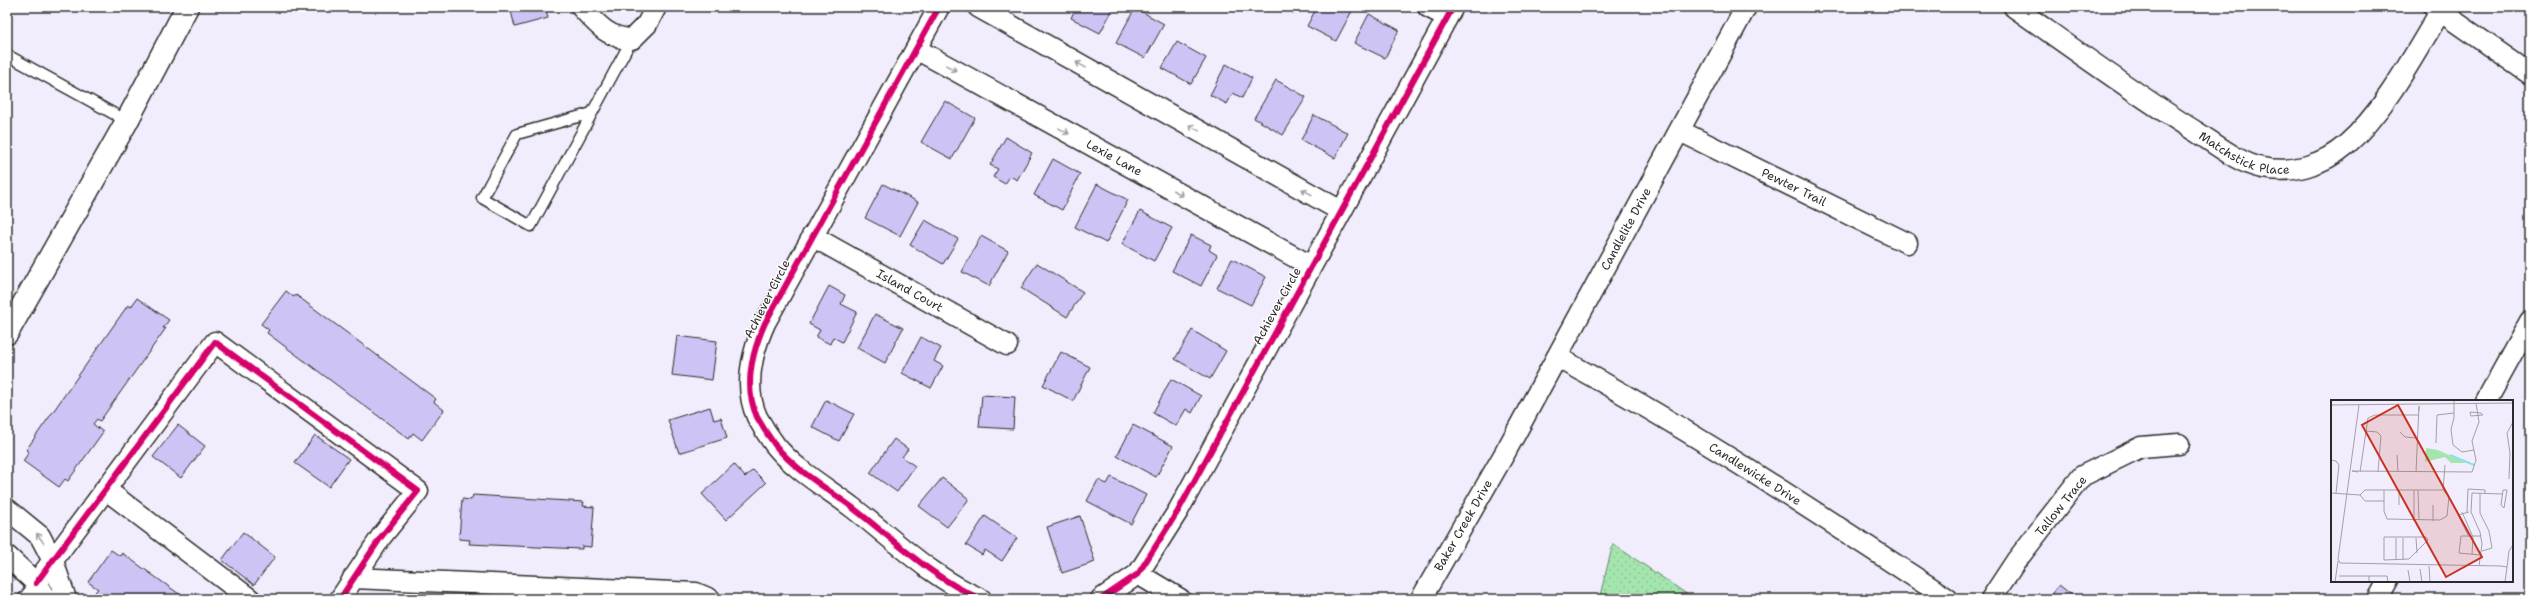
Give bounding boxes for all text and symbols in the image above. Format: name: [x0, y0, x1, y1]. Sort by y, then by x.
one-way arrow: [1075, 60, 1087, 68]
one-way arrow: [944, 65, 956, 73]
one-way arrow: [1188, 124, 1200, 132]
one-way arrow: [1058, 127, 1070, 135]
street label: Matchstick Place: [2196, 128, 2290, 178]
street label: Lexie Lane: [1083, 136, 1145, 180]
street label: Pewter Trail: [1759, 164, 1829, 210]
street label: Candlelite Drive: [1597, 185, 1655, 273]
one-way arrow: [1301, 187, 1313, 195]
one-way arrow: [1172, 190, 1184, 198]
street label: Achiever Circle: [740, 257, 794, 341]
street label: Achiever Circle: [1249, 264, 1305, 347]
street label: Island Court: [874, 266, 946, 316]
inset map: [2331, 400, 2513, 582]
street label: Candlewicke Drive: [1706, 439, 1804, 509]
street label: Tallow Trace: [2032, 472, 2090, 540]
street label: Baker Creek Drive: [1431, 476, 1496, 574]
one-way arrow: [36, 532, 44, 543]

